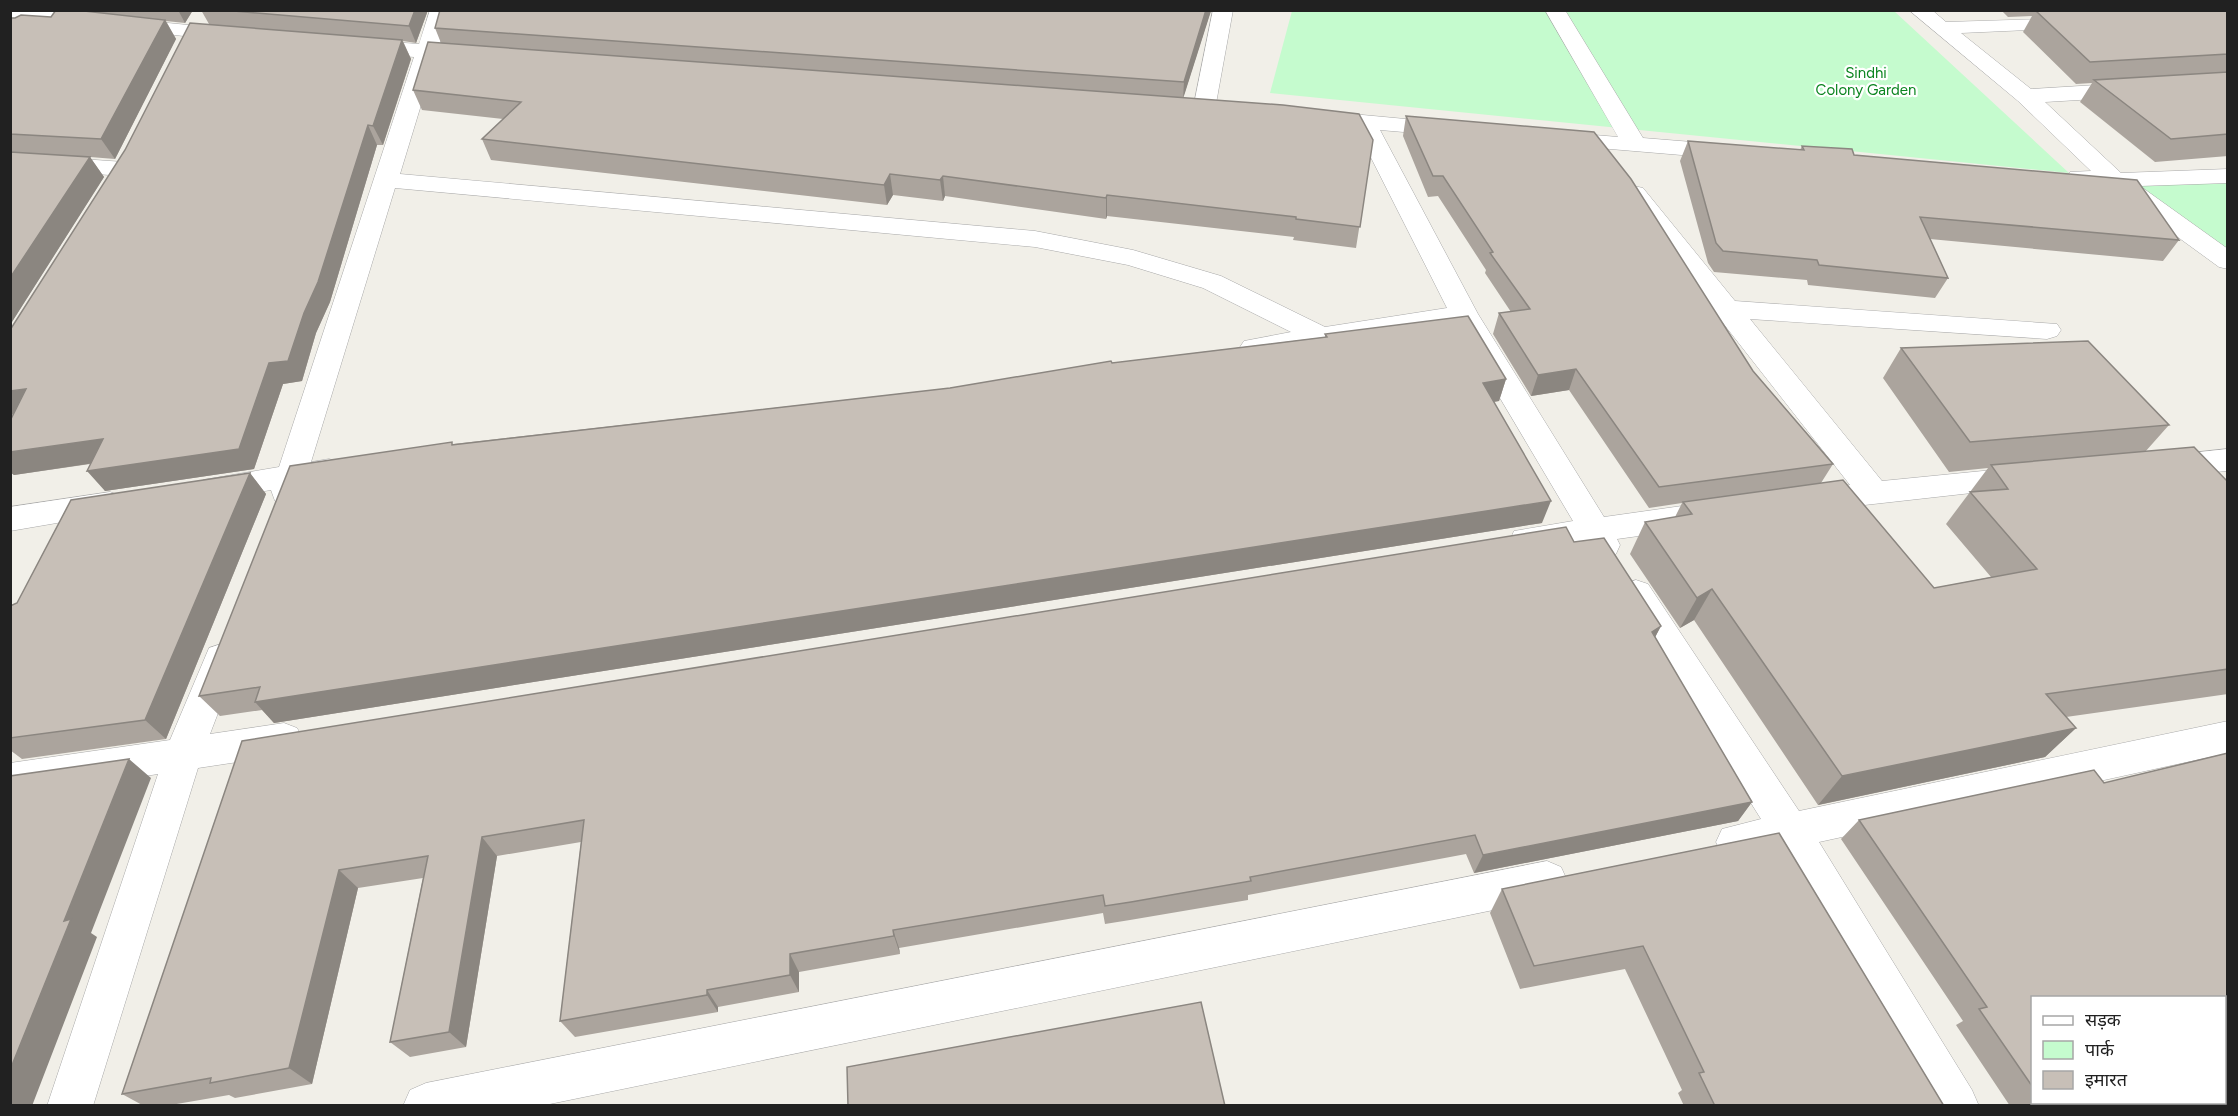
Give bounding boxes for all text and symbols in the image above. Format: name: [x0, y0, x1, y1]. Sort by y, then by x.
park label: Sindhi Colony Garden: [1816, 64, 1916, 99]
legend: [2031, 996, 2226, 1104]
text: सड़क: [2085, 1009, 2122, 1031]
text: पार्क: [2085, 1039, 2115, 1061]
text: इमारत: [2085, 1069, 2128, 1091]

